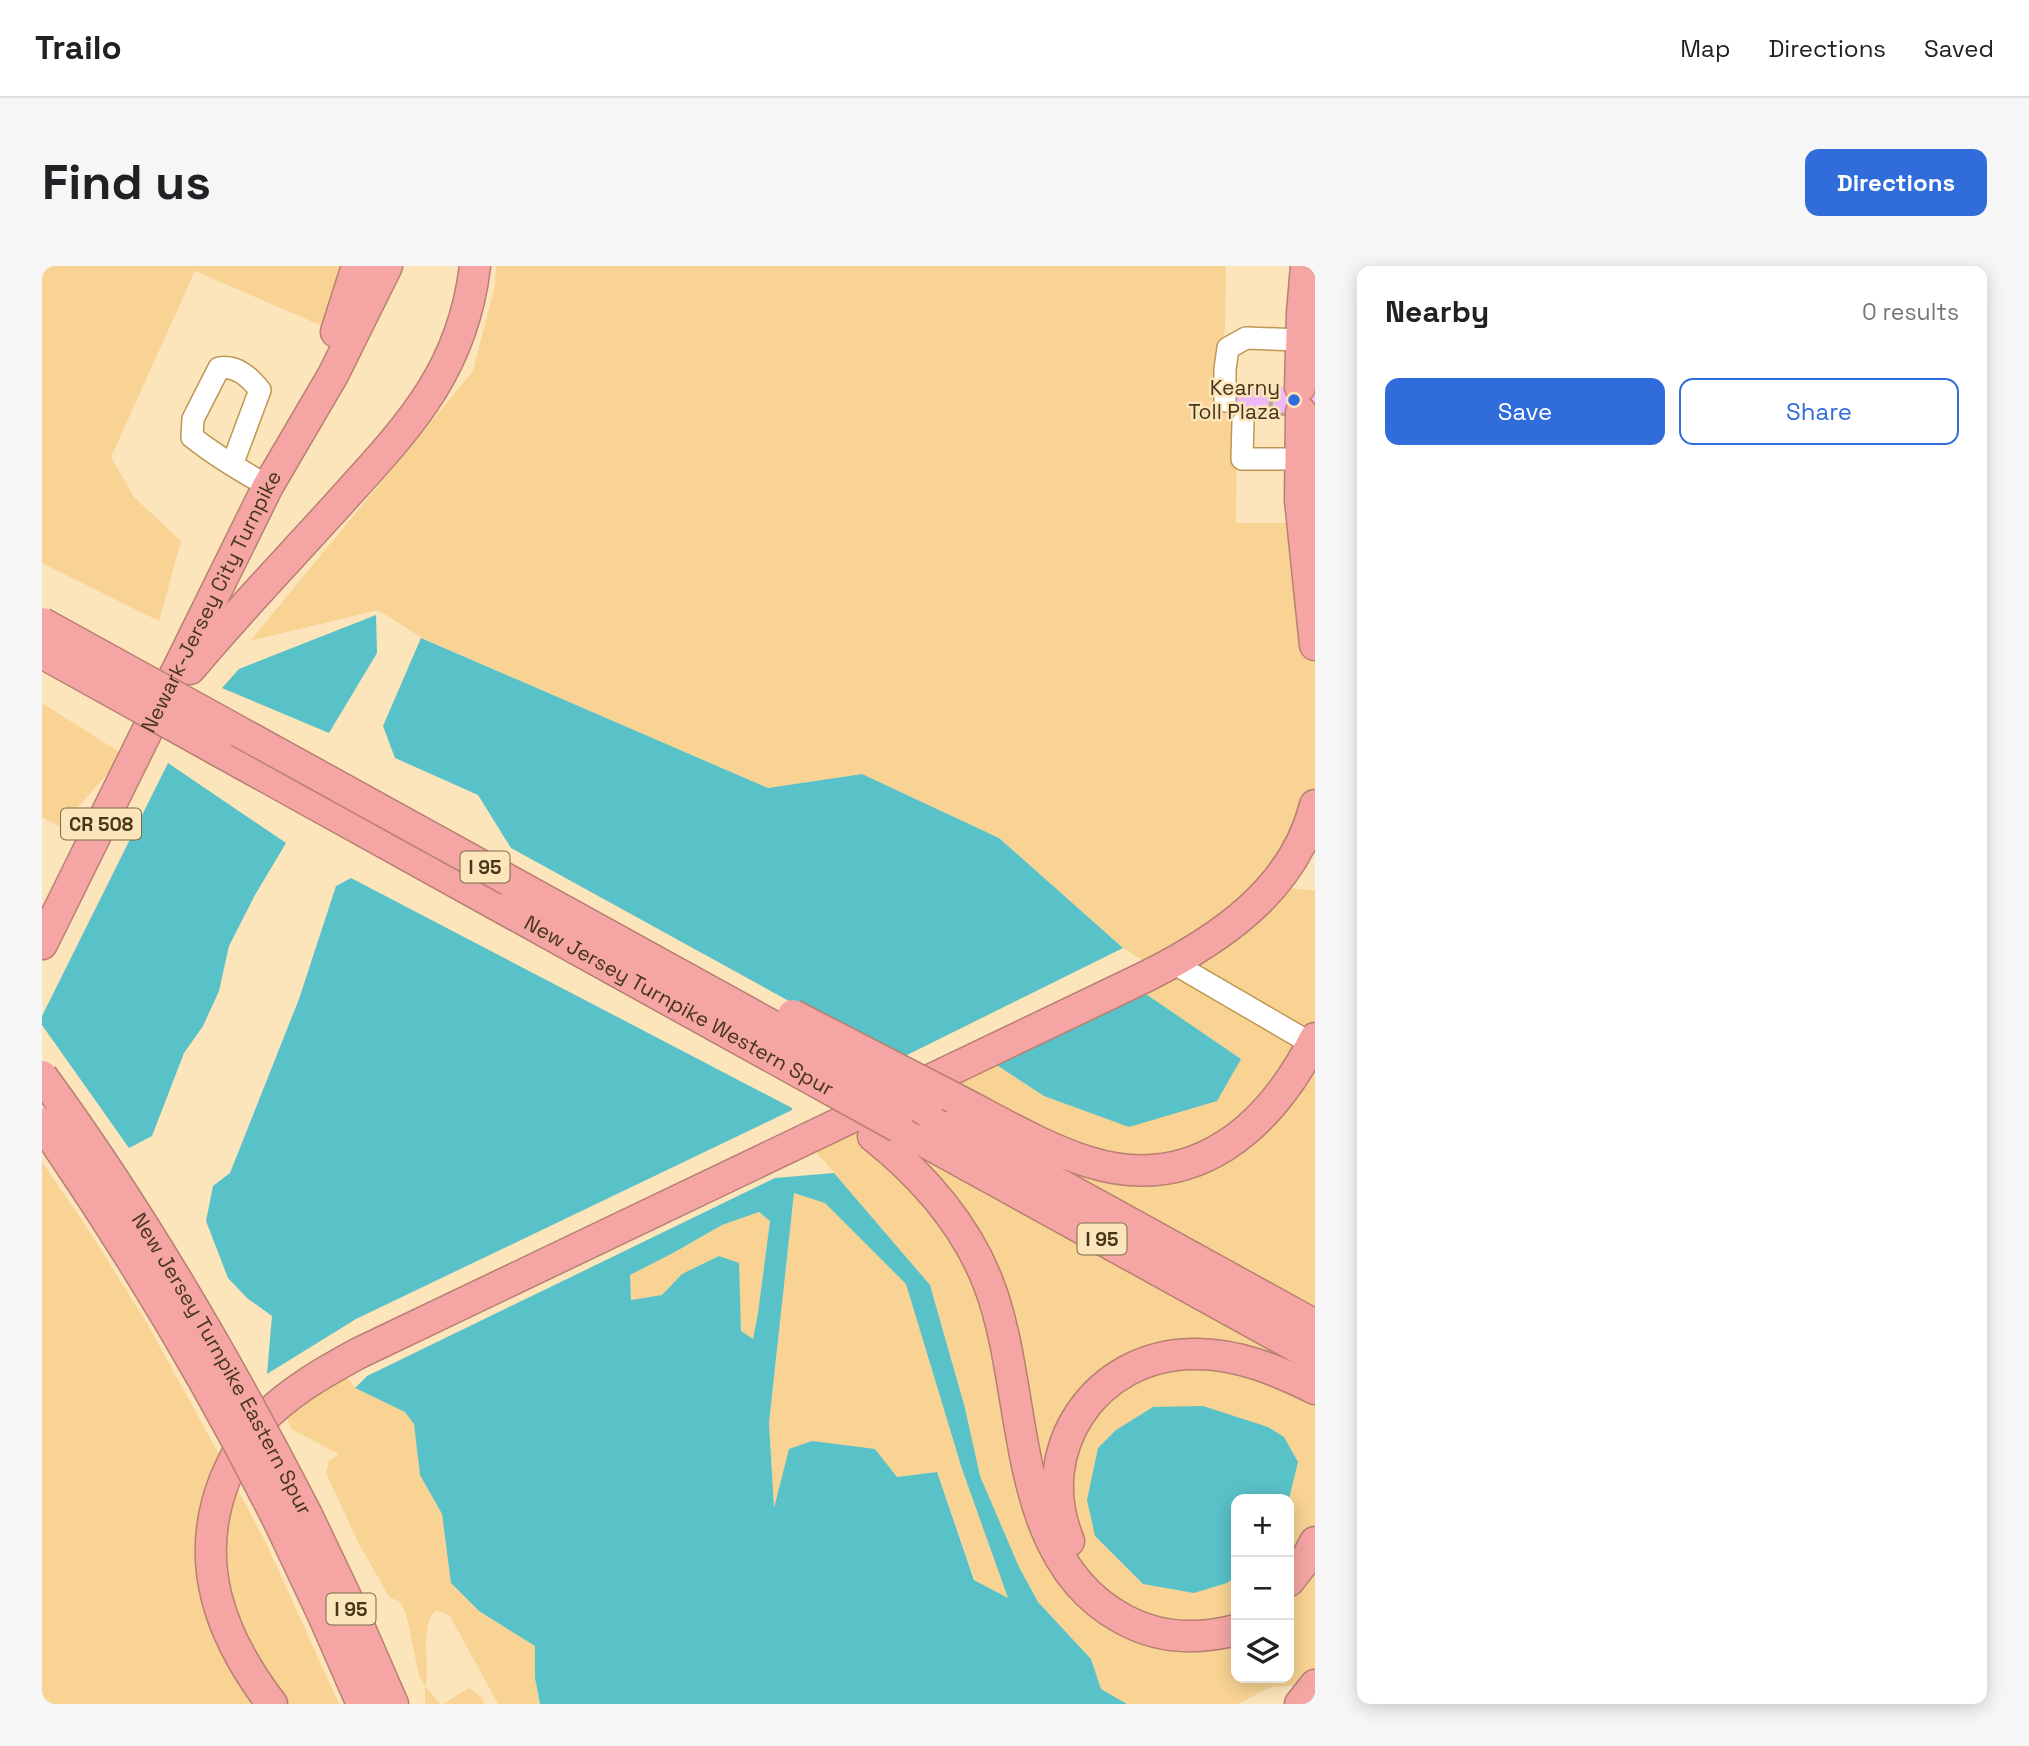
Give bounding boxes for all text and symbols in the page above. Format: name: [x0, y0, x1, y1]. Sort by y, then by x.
text: Trailo: [35, 27, 122, 69]
text: Map: [1680, 33, 1730, 64]
text: Directions: [1768, 33, 1886, 64]
text: Saved: [1924, 33, 1994, 64]
button: Directions: [1805, 149, 1987, 216]
text: Find us: [42, 151, 211, 213]
text: Nearby: [1385, 292, 1489, 331]
text: 0 results: [1862, 297, 1959, 327]
place label: Kearny Toll Plaza: [1188, 374, 1280, 425]
button: Save: [1385, 378, 1665, 445]
button: Share: [1679, 378, 1959, 445]
marker: Kearny Toll Plaza: [1286, 392, 1302, 408]
street label: Newark-Jersey City Turnpike: [134, 465, 287, 737]
road number: CR 508: [61, 808, 141, 839]
road number: I 95: [460, 852, 509, 882]
street label: New Jersey Turnpike Western Spur: [520, 909, 839, 1102]
street label: New Jersey Turnpike Eastern Spur: [126, 1208, 319, 1519]
road number: I 95: [1078, 1224, 1126, 1254]
map controls: [1231, 1494, 1294, 1683]
button: +: [1231, 1494, 1294, 1557]
button: −: [1231, 1557, 1294, 1620]
road number: I 95: [326, 1594, 376, 1624]
button: layers: [1231, 1620, 1294, 1683]

